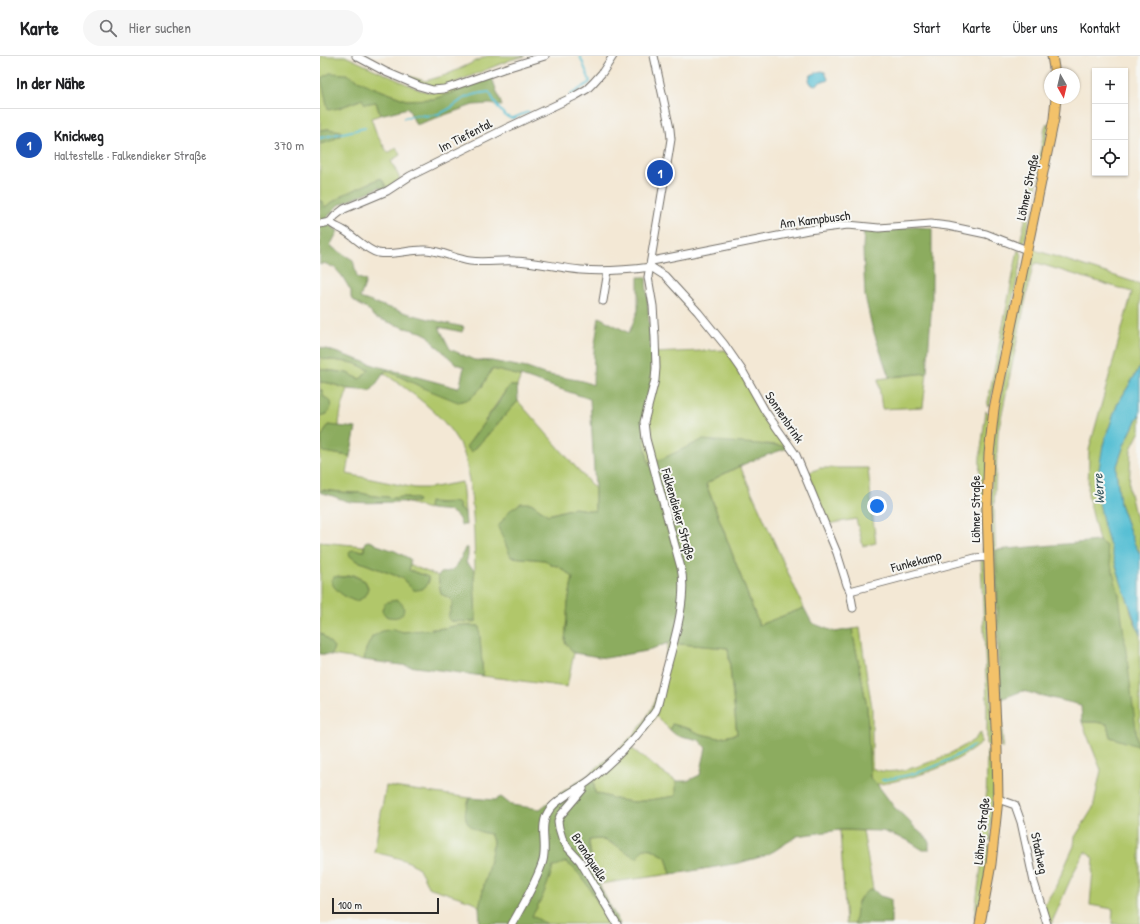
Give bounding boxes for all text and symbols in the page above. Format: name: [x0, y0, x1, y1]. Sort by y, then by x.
search box: [83, 10, 363, 46]
text: Karte: [20, 15, 59, 41]
icon: search: [97, 17, 119, 39]
text: Hier suchen: [129, 17, 191, 38]
text: Start: [913, 18, 940, 37]
text: Karte: [962, 18, 991, 37]
text: Über uns: [1013, 18, 1058, 37]
text: Kontakt: [1080, 18, 1120, 37]
north arrow: [1044, 68, 1080, 104]
map controls: [1092, 68, 1128, 176]
button: +: [1092, 68, 1128, 104]
text: In der Nähe: [16, 71, 85, 94]
button: −: [1092, 104, 1128, 140]
street label: Im Tiefental: [435, 114, 495, 156]
text: Knickweg: [54, 125, 104, 146]
text: 1: [27, 136, 31, 154]
text: 370 m: [274, 136, 304, 154]
button: locate: [1092, 140, 1128, 176]
text: Haltestelle · Falkendieker Straße: [54, 146, 206, 164]
street label: Löhner Straße: [1011, 152, 1043, 222]
pin: 1: [647, 158, 673, 188]
street label: Am Kampbusch: [779, 206, 852, 232]
street label: Sonnenbrink: [761, 388, 809, 447]
street label: Falkendieker Straße: [657, 465, 701, 562]
water label: Werre: [1087, 472, 1109, 505]
street label: Löhner Straße: [966, 475, 984, 543]
your location: [867, 496, 887, 516]
street label: Funkekamp: [888, 546, 944, 577]
street label: Löhner Straße: [969, 797, 993, 865]
street label: Brandquelle: [568, 829, 612, 885]
street label: Stadtweg: [1027, 831, 1053, 876]
scale bar: [332, 896, 439, 915]
text: 100 m: [338, 898, 362, 912]

